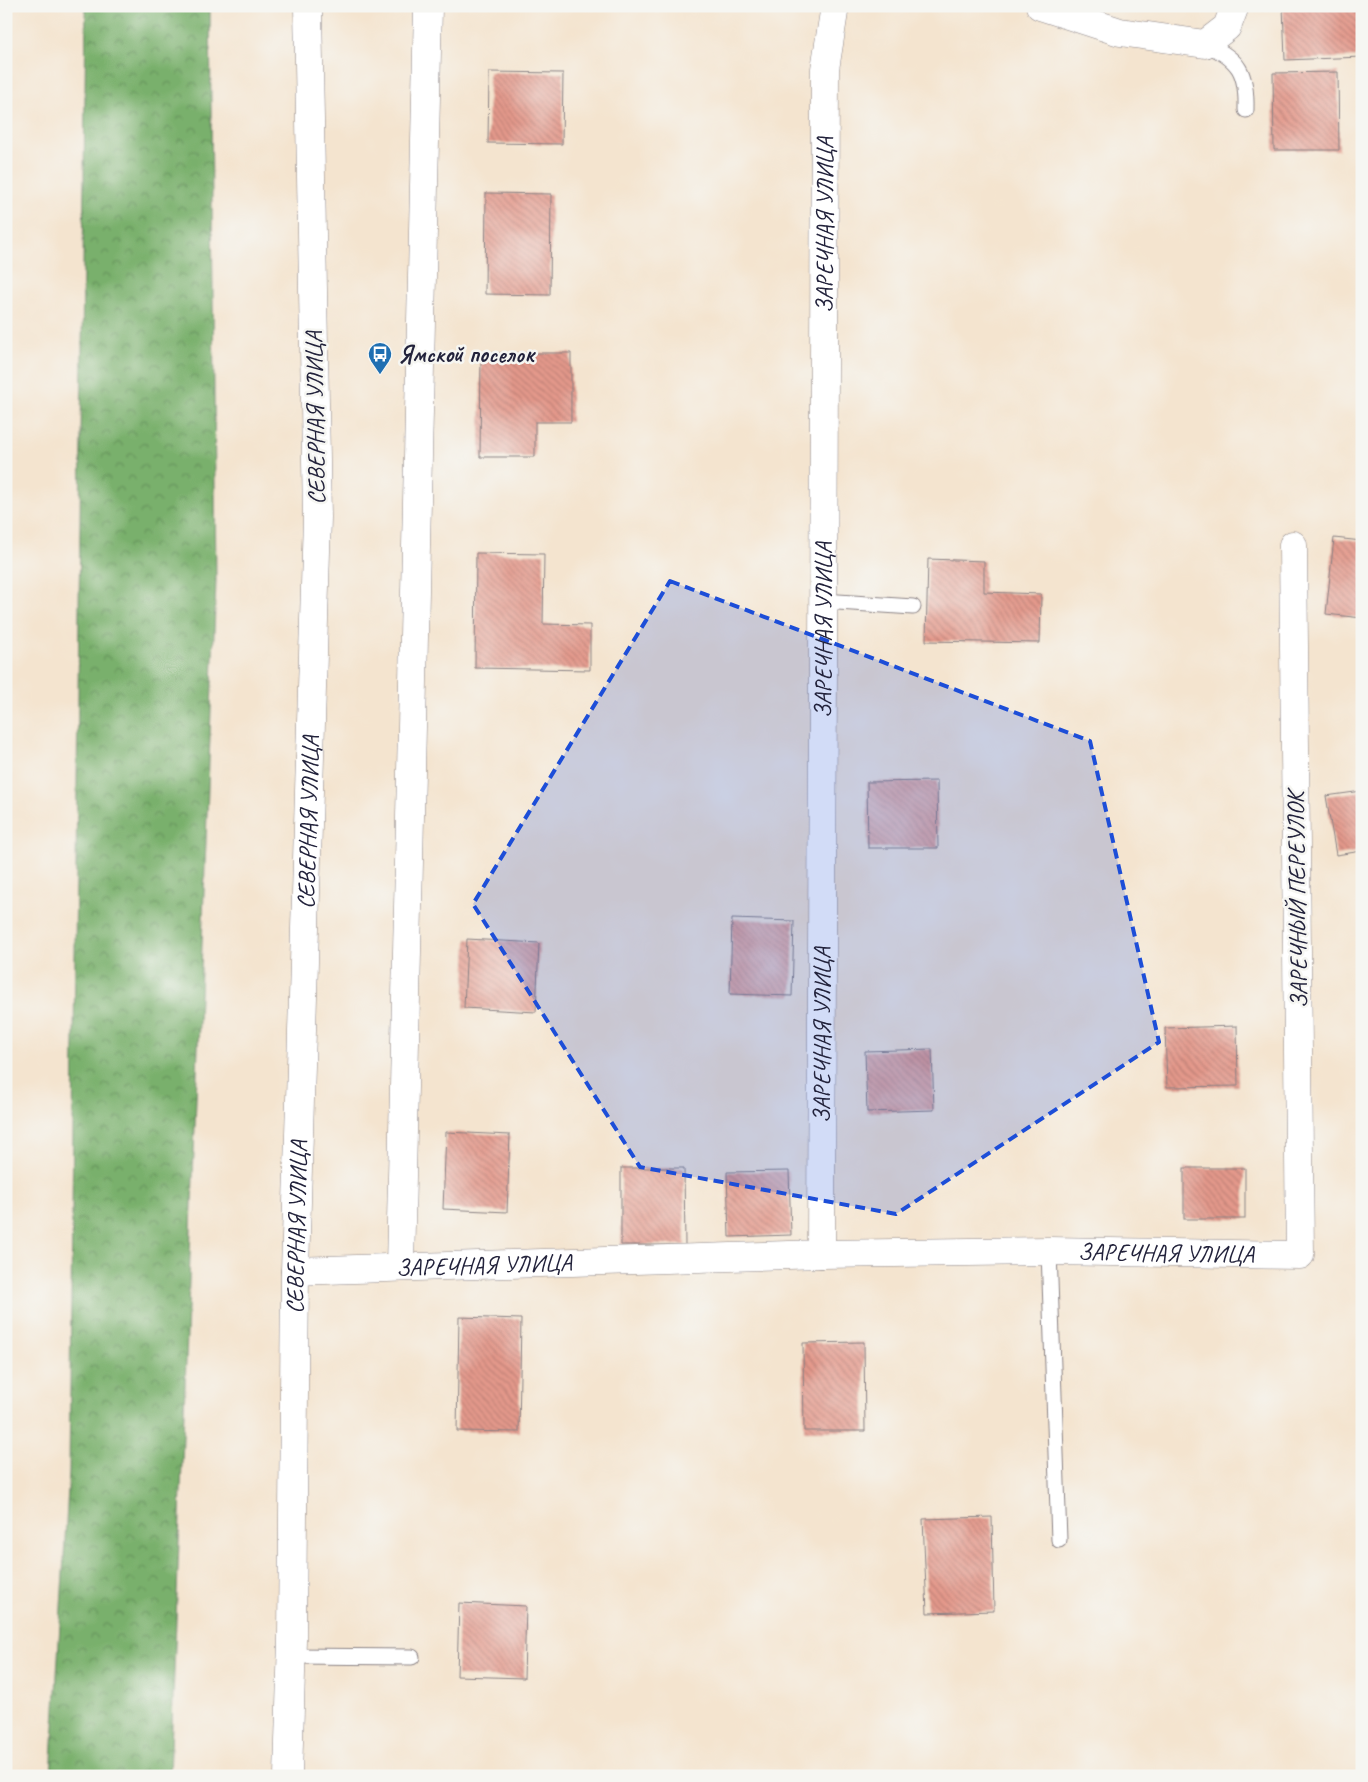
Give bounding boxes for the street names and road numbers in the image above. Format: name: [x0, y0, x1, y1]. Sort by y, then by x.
street label: ЗАРЕЧНАЯ УЛИЦА: [809, 136, 840, 313]
street label: СЕВЕРНАЯ УЛИЦА: [298, 330, 332, 505]
street label: ЗАРЕЧНАЯ УЛИЦА: [808, 541, 838, 718]
street label: СЕВЕРНАЯ УЛИЦА: [291, 734, 326, 909]
street label: ЗАРЕЧНЫЙ ПЕРЕУЛОК: [1280, 786, 1314, 1009]
street label: ЗАРЕЧНАЯ УЛИЦА: [806, 946, 837, 1123]
street label: СЕВЕРНАЯ УЛИЦА: [280, 1139, 314, 1314]
street label: ЗАРЕЧНАЯ УЛИЦА: [1078, 1236, 1255, 1269]
street label: ЗАРЕЧНАЯ УЛИЦА: [395, 1247, 573, 1283]

